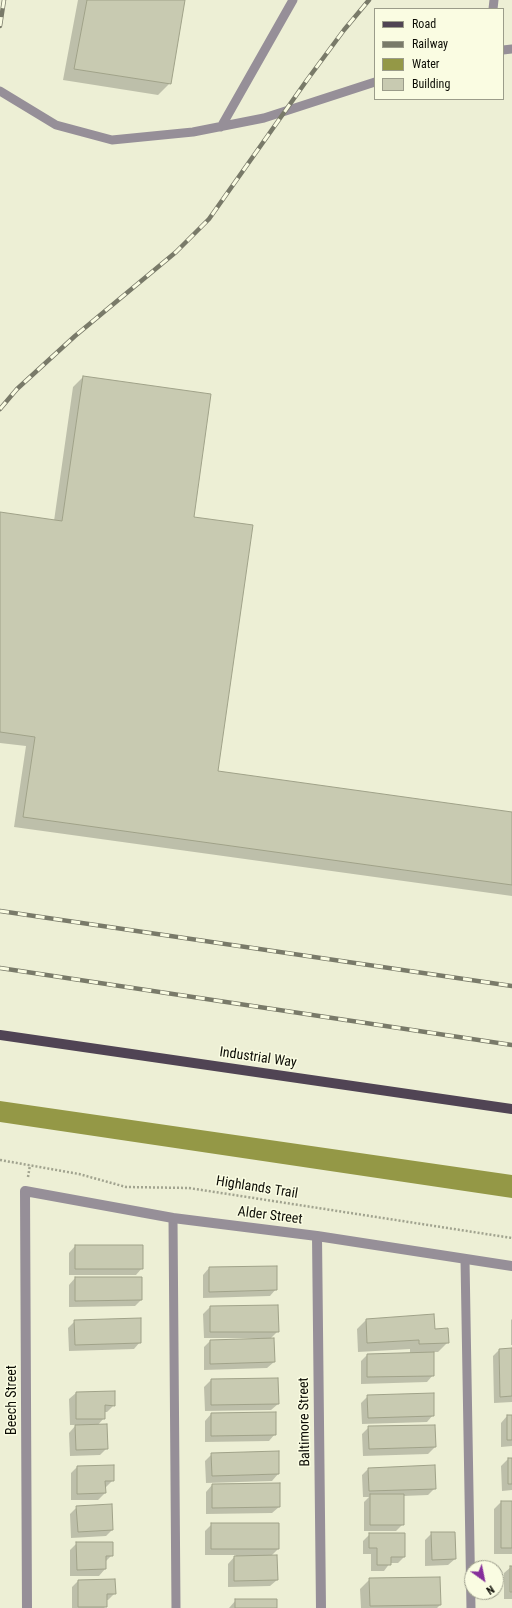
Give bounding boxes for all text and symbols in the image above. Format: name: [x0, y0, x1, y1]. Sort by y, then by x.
legend: [374, 8, 504, 100]
text: Road: [412, 17, 436, 31]
text: Railway: [412, 37, 448, 51]
text: Water: [412, 57, 440, 71]
text: Building: [412, 77, 450, 91]
street label: Industrial Way: [218, 1044, 298, 1072]
street label: Highlands Trail: [215, 1173, 299, 1203]
street label: Alder Street: [237, 1204, 303, 1228]
street label: Beech Street: [4, 1365, 20, 1435]
street label: Baltimore Street: [296, 1377, 314, 1467]
north arrow: [464, 1560, 504, 1600]
text: N: [484, 1582, 497, 1597]

